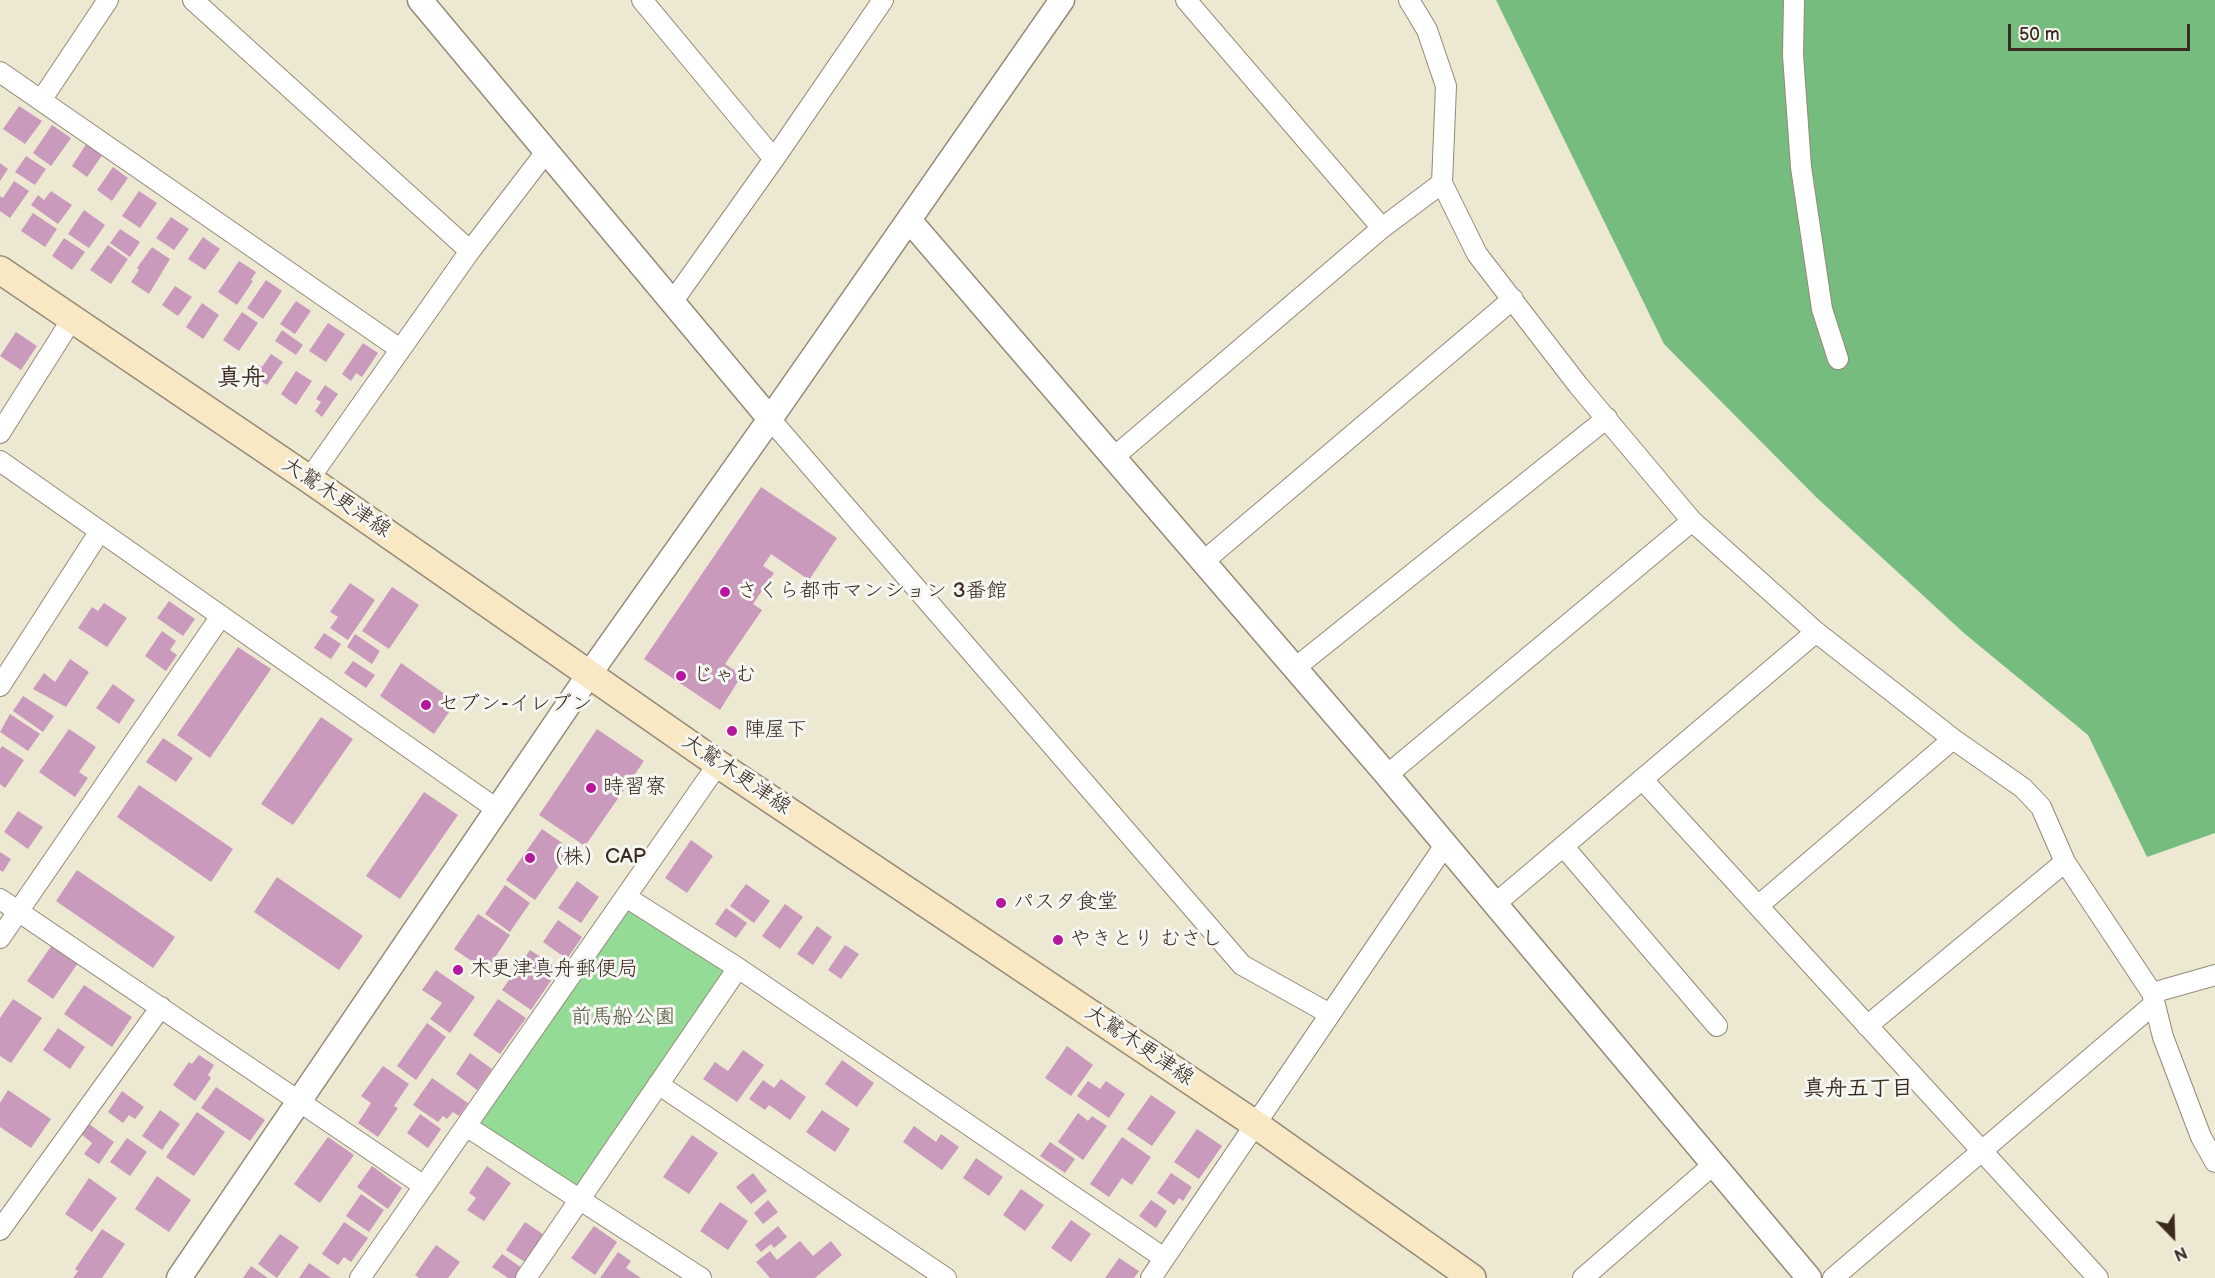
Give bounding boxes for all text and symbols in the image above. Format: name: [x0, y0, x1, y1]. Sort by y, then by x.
scale bar: [2011, 12, 2192, 50]
text: 50 m: [2019, 24, 2060, 45]
district label: 真舟: [217, 365, 265, 393]
street label: 大鷲木更津線: [277, 452, 395, 544]
place label: さくら都市マンション 3番館: [737, 579, 1008, 605]
marker: さくら都市マンション 3番館: [718, 585, 732, 599]
place label: じゃむ: [693, 663, 756, 689]
marker: じゃむ: [674, 669, 688, 683]
place label: セブン-イレブン: [438, 692, 593, 718]
marker: セブン-イレブン: [419, 698, 433, 712]
place label: 陣屋下: [744, 718, 807, 744]
marker: 陣屋下: [725, 724, 739, 738]
street label: 大鷲木更津線: [677, 729, 795, 821]
place label: 時習寮: [603, 775, 666, 801]
marker: 時習寮: [584, 781, 598, 795]
place label: （株）CAP: [542, 845, 646, 871]
marker: （株）CAP: [523, 851, 537, 865]
place label: パスタ食堂: [1013, 890, 1118, 916]
marker: パスタ食堂: [994, 896, 1008, 910]
place label: やきとり むさし: [1070, 927, 1223, 953]
marker: やきとり むさし: [1051, 933, 1065, 947]
place label: 木更津真舟郵便局: [470, 957, 638, 983]
marker: 木更津真舟郵便局: [451, 963, 465, 977]
street label: 大鷲木更津線: [1080, 1000, 1198, 1092]
park label: 前馬船公園: [571, 1005, 675, 1031]
district label: 真舟五丁目: [1803, 1076, 1913, 1102]
north arrow: [2143, 1206, 2203, 1266]
text: N: [2171, 1242, 2189, 1264]

